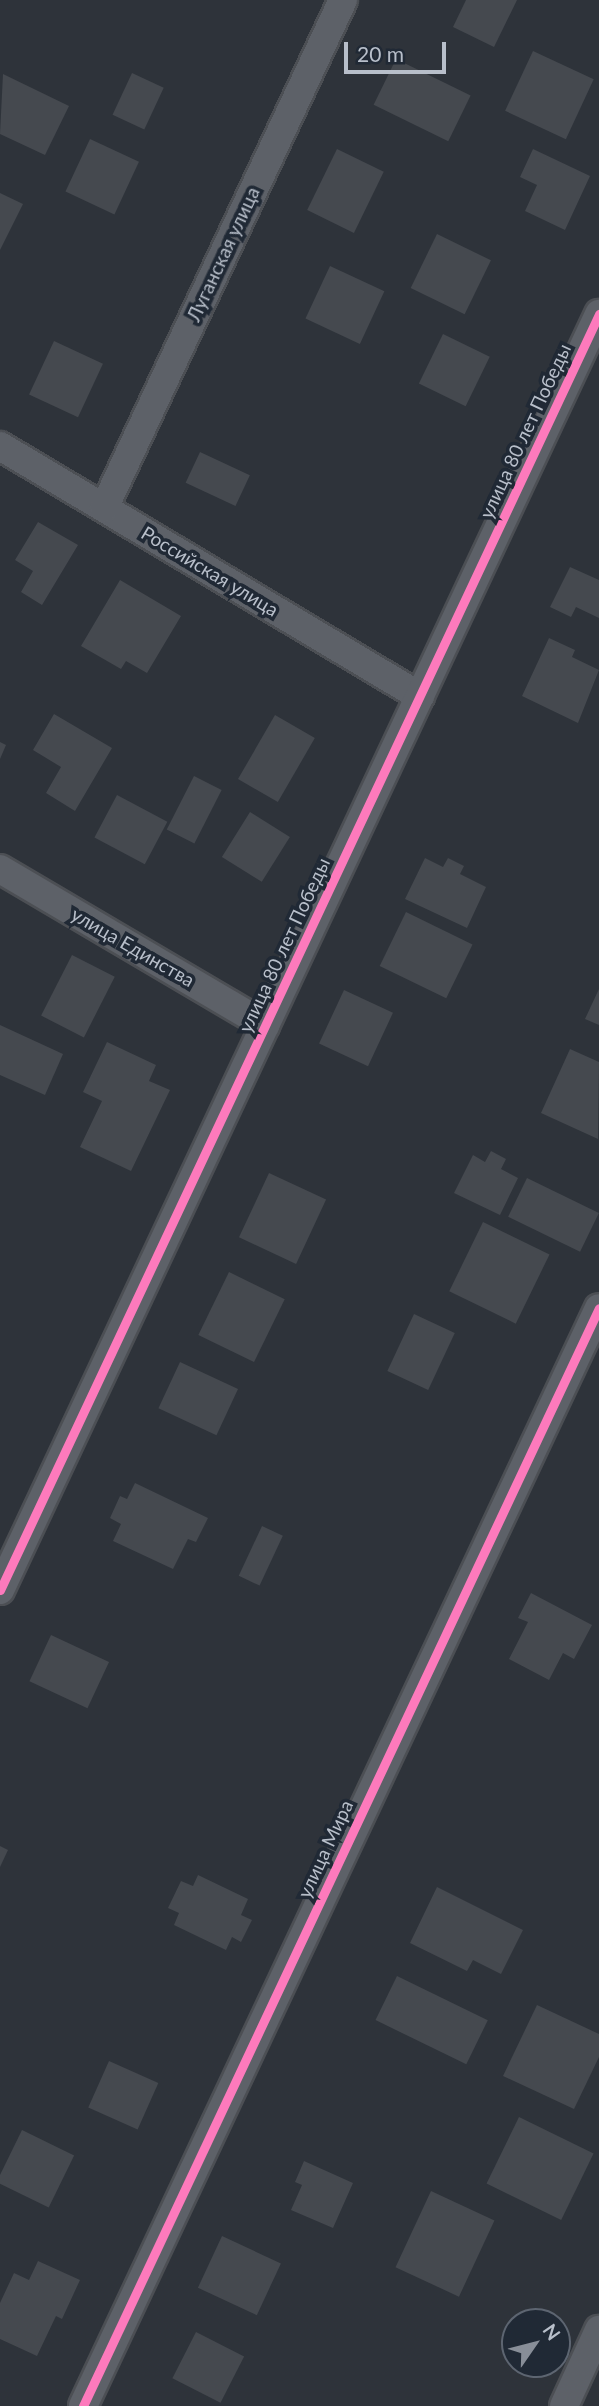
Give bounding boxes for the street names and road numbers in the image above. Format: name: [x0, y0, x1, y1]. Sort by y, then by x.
street label: Луганская улица: [182, 183, 264, 325]
street label: улица 80 лет Победы: [474, 340, 576, 522]
street label: Российская улица: [137, 521, 283, 621]
street label: улица 80 лет Победы: [233, 854, 335, 1036]
street label: улица Единства: [67, 902, 199, 992]
street label: улица Мира: [292, 1796, 358, 1902]

